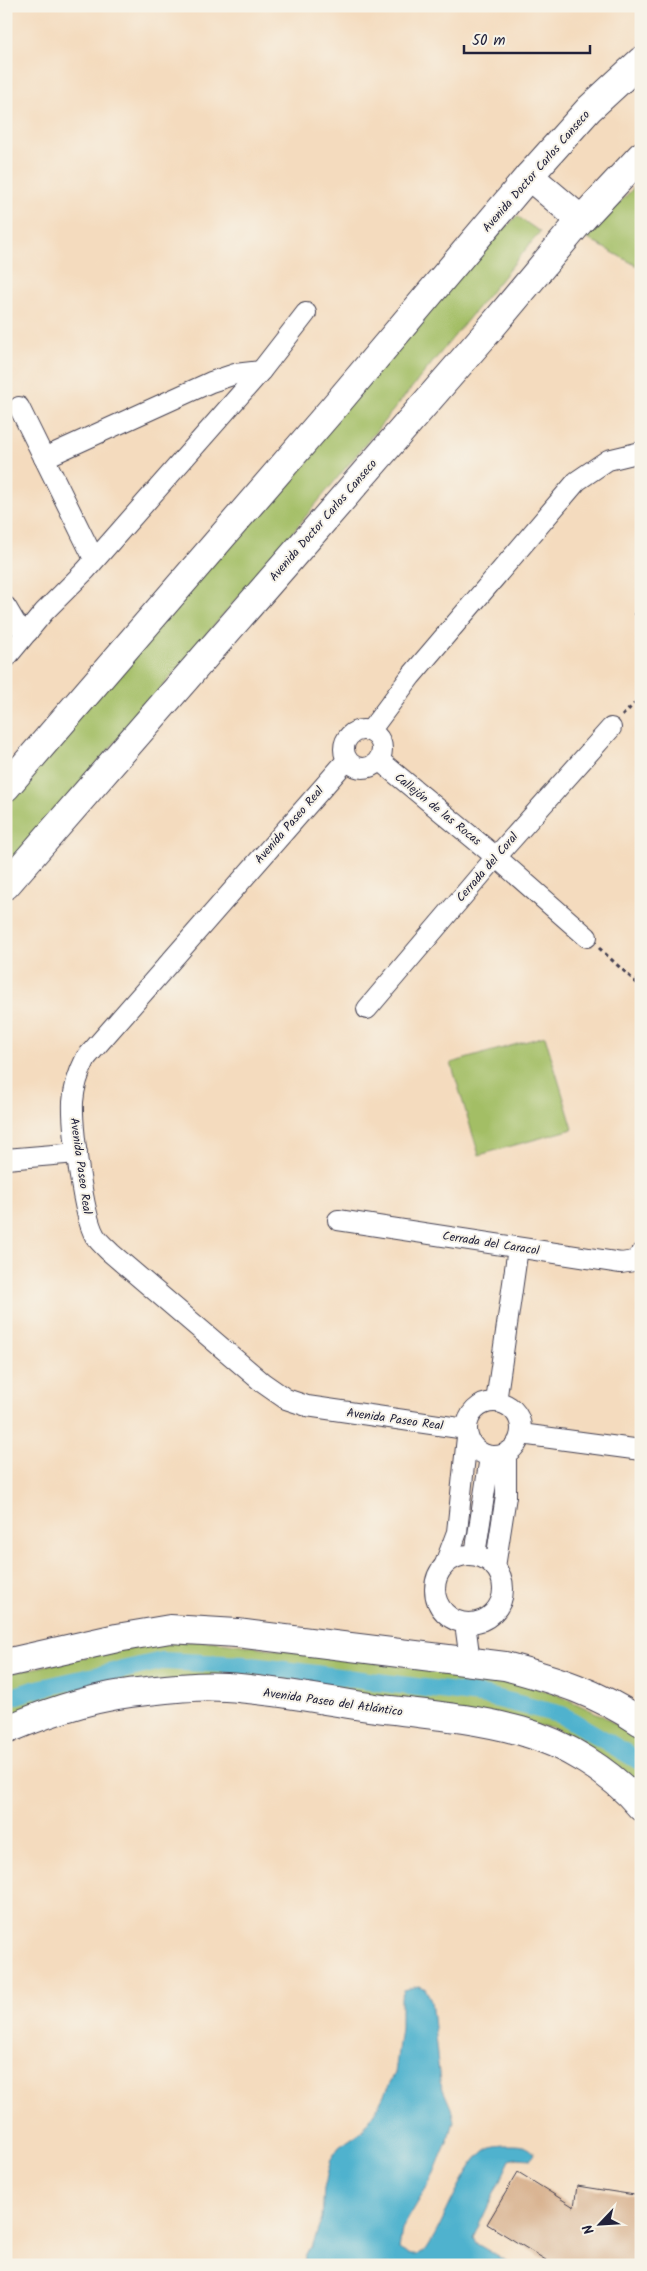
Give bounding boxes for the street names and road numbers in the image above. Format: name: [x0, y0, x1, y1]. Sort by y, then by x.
street label: Avenida Doctor Carlos Canseco: [478, 106, 595, 237]
street label: Avenida Doctor Carlos Canseco: [265, 455, 382, 586]
street label: Callejón de las Rocas: [390, 768, 485, 850]
street label: Avenida Paseo Real: [250, 782, 329, 868]
street label: Cerrada del Coral: [452, 828, 523, 906]
street label: Avenida Paseo Real: [64, 1117, 97, 1216]
street label: Cerrada del Caracol: [441, 1226, 541, 1261]
street label: Avenida Paseo Real: [345, 1403, 444, 1436]
street label: Avenida Paseo del Atlántico: [262, 1683, 404, 1722]

